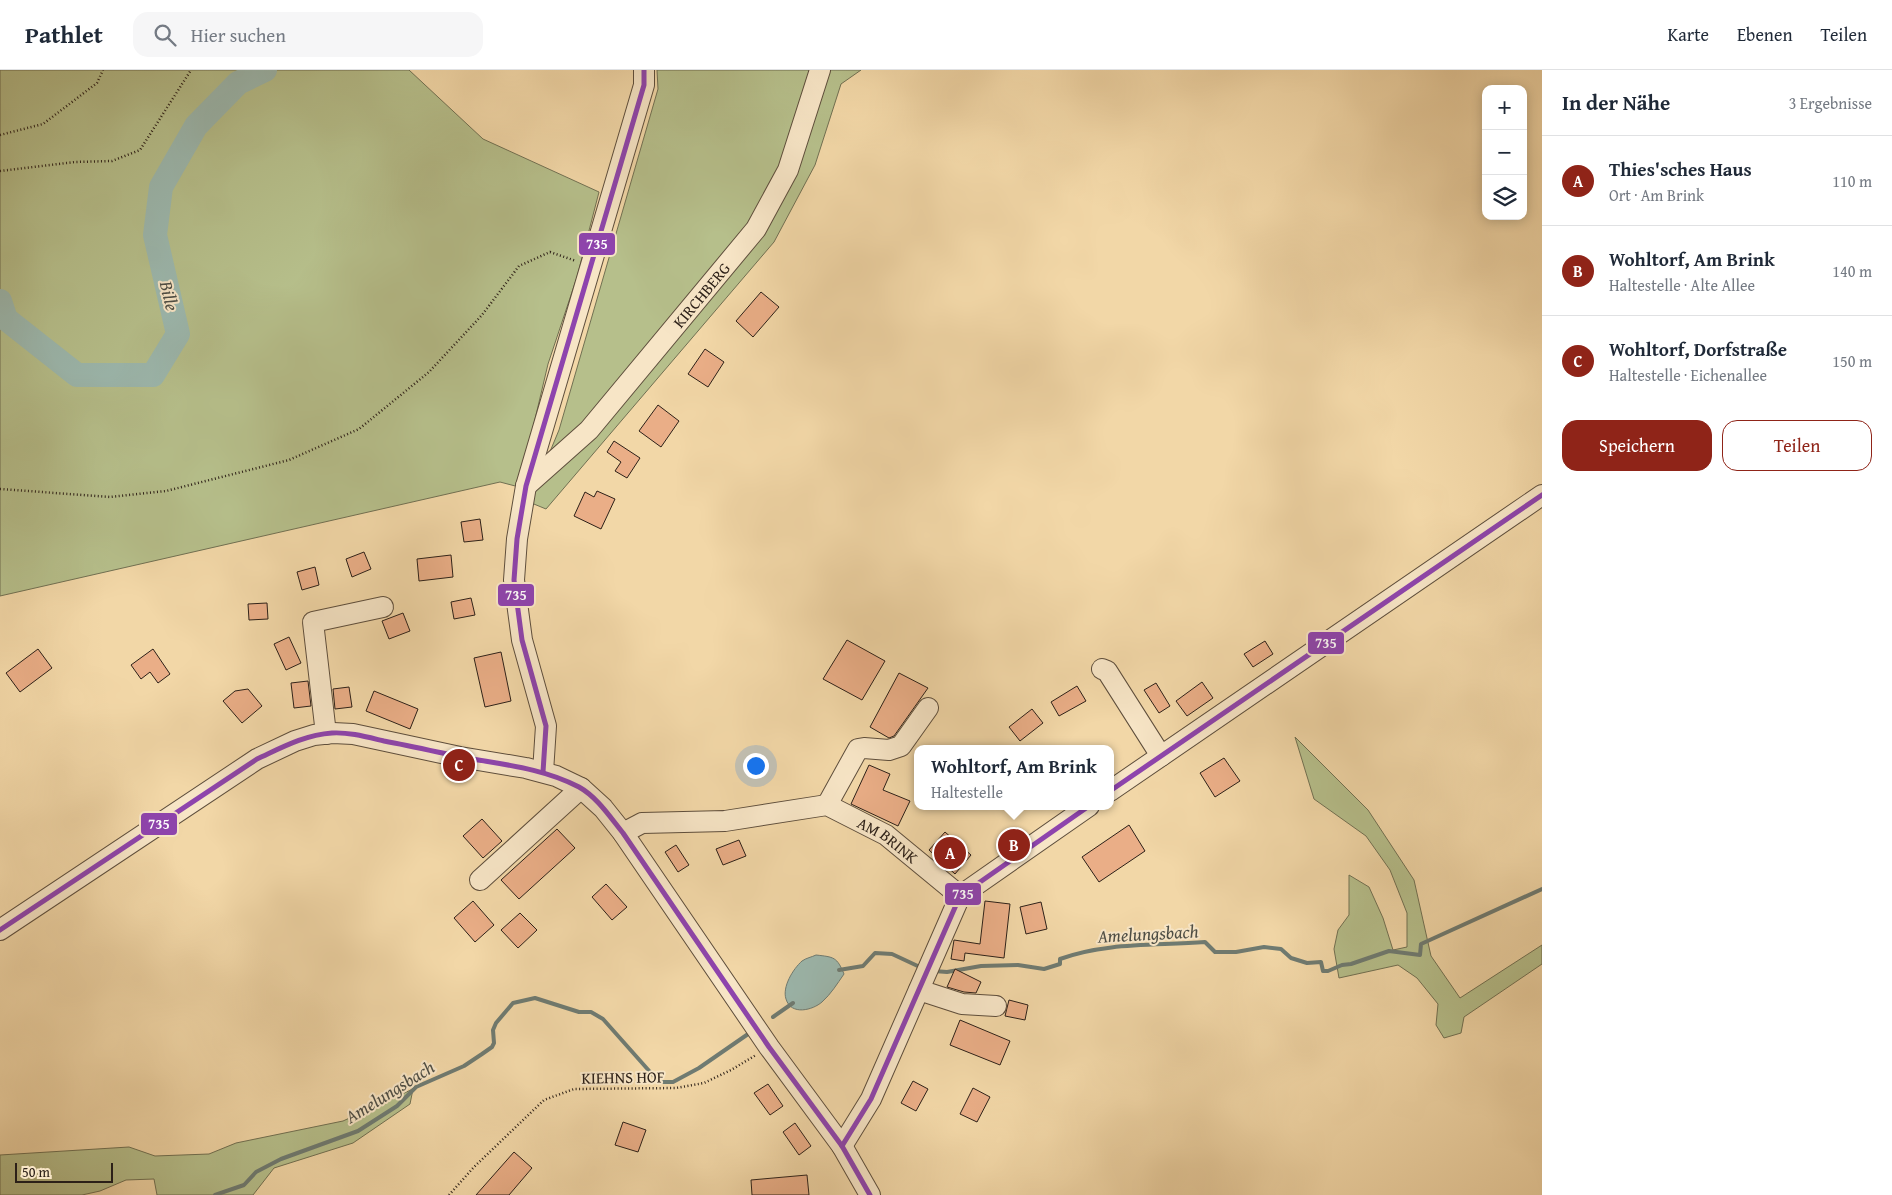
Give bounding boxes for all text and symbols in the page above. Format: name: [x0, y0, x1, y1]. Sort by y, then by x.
search box: [133, 12, 483, 57]
text: Pathlet: [25, 17, 103, 52]
icon: search: [151, 21, 179, 49]
text: Hier suchen: [191, 21, 286, 49]
text: Karte: [1668, 21, 1709, 48]
text: Ebenen: [1737, 21, 1793, 48]
text: Teilen: [1821, 21, 1867, 48]
map controls: [1482, 85, 1527, 220]
button: +: [1482, 85, 1527, 130]
text: In der Nähe: [1562, 87, 1670, 118]
text: 3 Ergebnisse: [1789, 91, 1872, 115]
button: −: [1482, 130, 1527, 175]
text: Thies'sches Haus: [1609, 155, 1752, 183]
text: A: [1573, 169, 1583, 193]
text: 110 m: [1832, 169, 1872, 193]
button: layers: [1482, 175, 1527, 220]
text: Ort · Am Brink: [1609, 183, 1704, 207]
line badge: 735: [578, 232, 616, 256]
text: 735: [586, 234, 608, 254]
text: Wohltorf, Am Brink: [1609, 245, 1775, 273]
street label: KIRCHBERG: [667, 256, 736, 333]
text: B: [1573, 259, 1583, 283]
text: 140 m: [1832, 259, 1872, 283]
text: Haltestelle · Alte Allee: [1609, 273, 1755, 297]
water label: Bille: [153, 277, 186, 313]
text: Wohltorf, Dorfstraße: [1609, 335, 1787, 363]
text: C: [1573, 349, 1583, 373]
text: 150 m: [1832, 349, 1872, 373]
text: Haltestelle · Eichenallee: [1609, 363, 1767, 387]
button: Speichern: [1562, 420, 1712, 471]
button: Teilen: [1722, 420, 1872, 471]
line badge: 735: [497, 583, 535, 607]
text: 735: [505, 585, 527, 605]
line badge: 735: [1307, 631, 1345, 655]
text: 735: [1315, 633, 1337, 653]
popup: [914, 745, 1114, 810]
pin: C: [443, 746, 475, 784]
text: Wohltorf, Am Brink: [931, 752, 1097, 780]
your location: [743, 753, 769, 779]
text: Haltestelle: [931, 780, 1003, 804]
street label: AM BRINK: [853, 810, 924, 869]
line badge: 735: [140, 812, 178, 836]
text: 735: [148, 814, 170, 834]
pin: B: [998, 826, 1030, 864]
pin: A: [934, 834, 966, 872]
line badge: 735: [944, 882, 982, 906]
text: 735: [952, 884, 974, 904]
water label: Amelungsbach: [1096, 917, 1199, 950]
water label: Amelungsbach: [339, 1053, 440, 1130]
street label: KIEHNS HOF: [581, 1064, 665, 1090]
scale bar: [15, 1160, 112, 1183]
text: 50 m: [22, 1162, 50, 1182]

